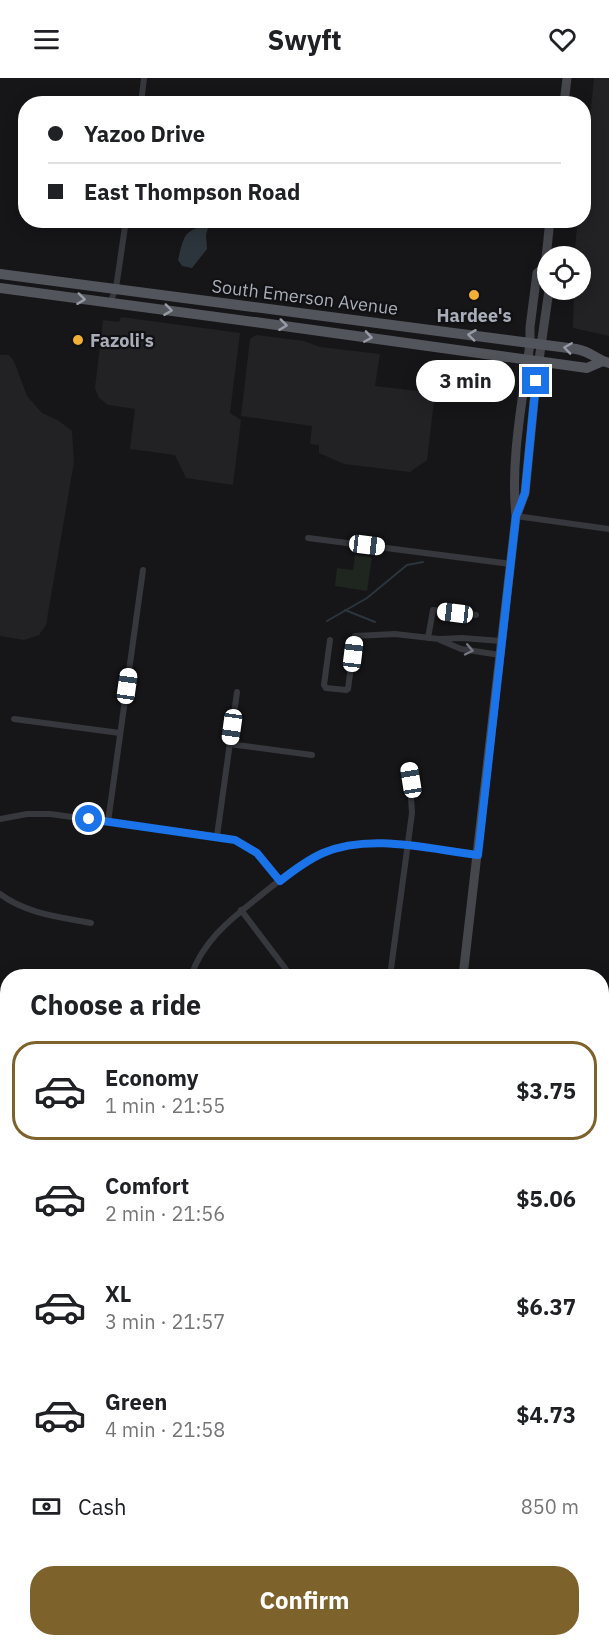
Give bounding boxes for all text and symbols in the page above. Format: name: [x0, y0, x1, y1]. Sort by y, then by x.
text: Swyft: [267, 22, 342, 57]
icon: menu: [30, 23, 63, 56]
icon: heart: [546, 23, 579, 56]
text: Yazoo Drive: [84, 119, 205, 148]
text: East Thompson Road: [84, 177, 300, 206]
map controls: [537, 246, 591, 300]
button: locate: [537, 246, 591, 300]
street label: South Emerson Avenue: [210, 274, 400, 320]
marker: Hardee's: [467, 288, 481, 302]
one-way arrow: [77, 292, 86, 305]
one-way arrow: [163, 304, 173, 316]
place label: Hardee's: [436, 304, 512, 327]
one-way arrow: [278, 318, 287, 331]
place label: Fazoli's: [90, 329, 154, 352]
one-way arrow: [468, 329, 477, 342]
one-way arrow: [363, 330, 373, 343]
marker: Fazoli's: [71, 333, 85, 347]
one-way arrow: [563, 343, 573, 355]
callout: 3 min: [416, 360, 515, 402]
text: 3 min: [439, 367, 492, 394]
route end: [522, 367, 549, 394]
car: [348, 534, 386, 556]
car: [436, 602, 474, 624]
car: [342, 635, 364, 673]
one-way arrow: [464, 643, 474, 656]
car: [116, 667, 138, 705]
car: [221, 708, 243, 746]
car: [399, 761, 423, 799]
route start: [75, 805, 102, 832]
text: Choose a ride: [30, 987, 201, 1022]
text: Economy: [105, 1063, 199, 1092]
icon: car: [33, 1064, 87, 1118]
text: $3.75: [516, 1076, 576, 1105]
text: 1 min · 21:55: [105, 1092, 225, 1119]
text: Comfort: [105, 1171, 189, 1200]
icon: car: [33, 1172, 87, 1226]
text: $5.06: [516, 1184, 576, 1213]
text: 2 min · 21:56: [105, 1200, 225, 1227]
text: XL: [105, 1279, 131, 1308]
icon: car: [33, 1280, 87, 1334]
text: $6.37: [516, 1292, 576, 1321]
text: 3 min · 21:57: [105, 1308, 225, 1335]
text: Green: [105, 1387, 167, 1416]
icon: car: [33, 1388, 87, 1442]
text: $4.73: [516, 1400, 576, 1429]
text: 4 min · 21:58: [105, 1416, 225, 1443]
icon: cash: [30, 1490, 63, 1523]
text: Cash: [78, 1492, 127, 1521]
text: 850 m: [521, 1493, 579, 1520]
button: Confirm: [30, 1566, 579, 1635]

